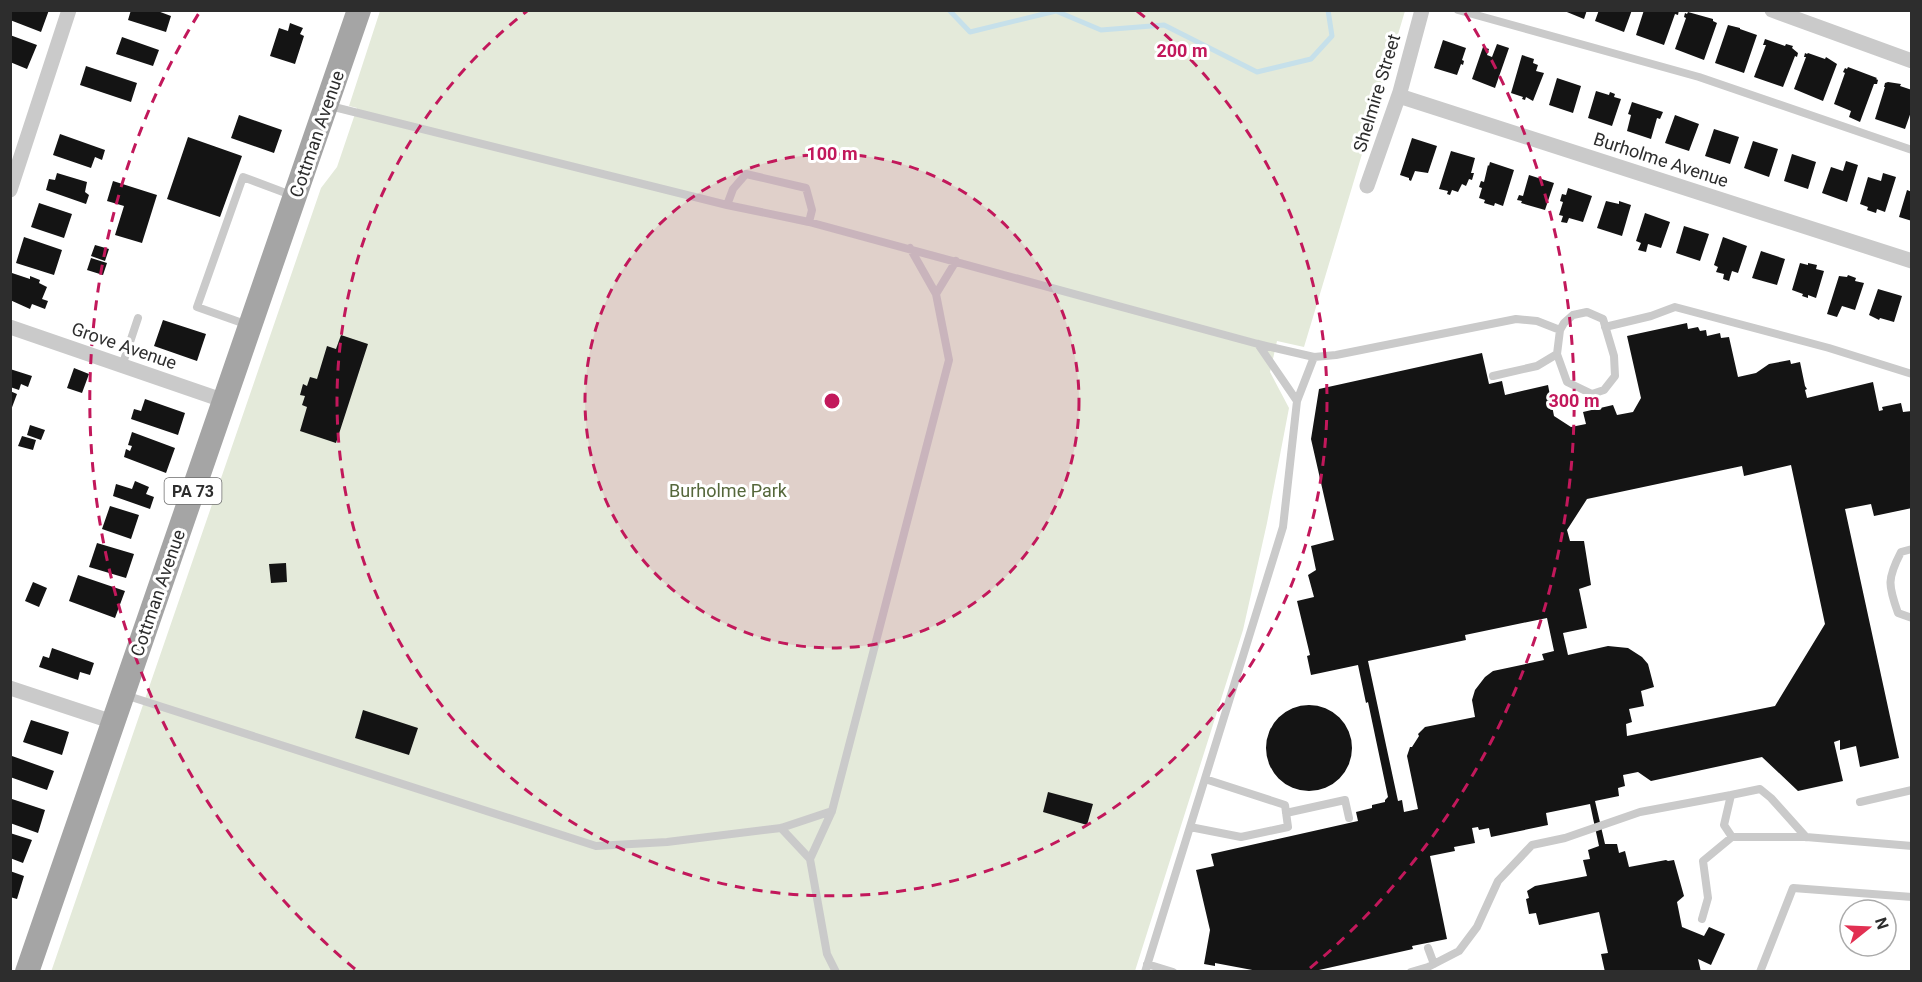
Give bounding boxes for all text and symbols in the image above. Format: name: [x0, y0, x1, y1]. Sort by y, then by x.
street label: Shelmire Street: [1349, 31, 1404, 154]
text: 200 m: [1156, 40, 1208, 61]
street label: Cottman Avenue: [285, 68, 348, 200]
street label: Burholme Avenue: [1591, 128, 1731, 191]
text: 100 m: [806, 143, 858, 164]
street label: Grove Avenue: [69, 318, 179, 373]
text: 300 m: [1548, 390, 1600, 411]
centre of rings: [822, 391, 842, 411]
road number: PA 73: [164, 478, 222, 504]
park label: Burholme Park: [669, 480, 788, 501]
street label: Cottman Avenue: [126, 527, 189, 659]
north arrow: [1838, 898, 1898, 958]
text: N: [1871, 915, 1893, 932]

